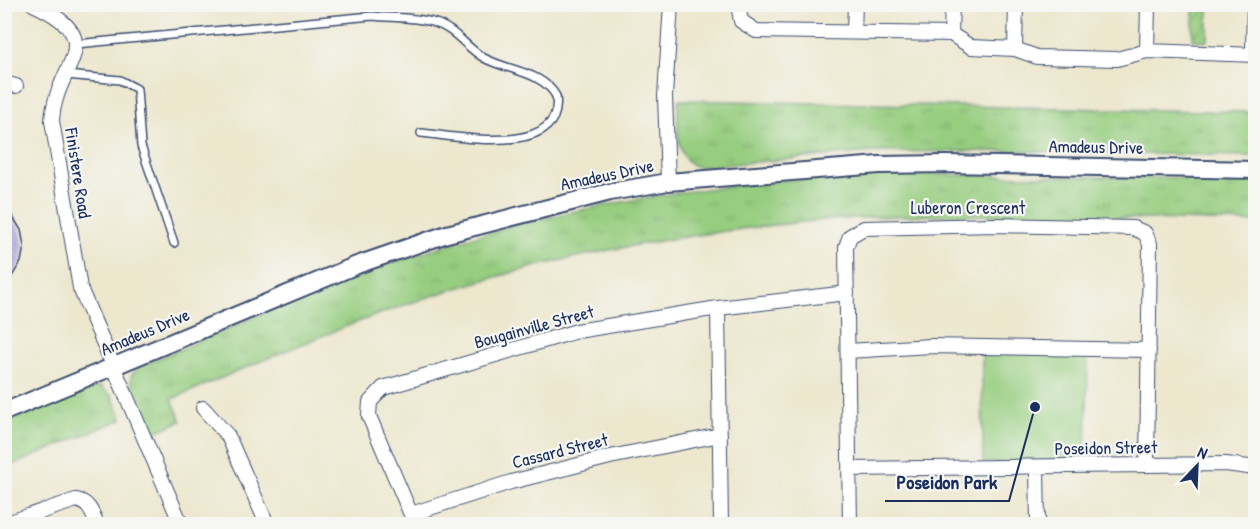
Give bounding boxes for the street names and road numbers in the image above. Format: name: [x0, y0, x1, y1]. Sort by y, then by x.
street label: Finistere Road: [59, 125, 98, 220]
street label: Amadeus Drive: [1049, 133, 1143, 160]
street label: Amadeus Drive: [558, 152, 656, 197]
street label: Luberon Crescent: [911, 195, 1026, 220]
street label: Bougainville Street: [471, 298, 597, 355]
street label: Amadeus Drive: [96, 302, 193, 361]
street label: Cassard Street: [509, 426, 611, 474]
street label: Poseidon Street: [1055, 434, 1158, 461]

